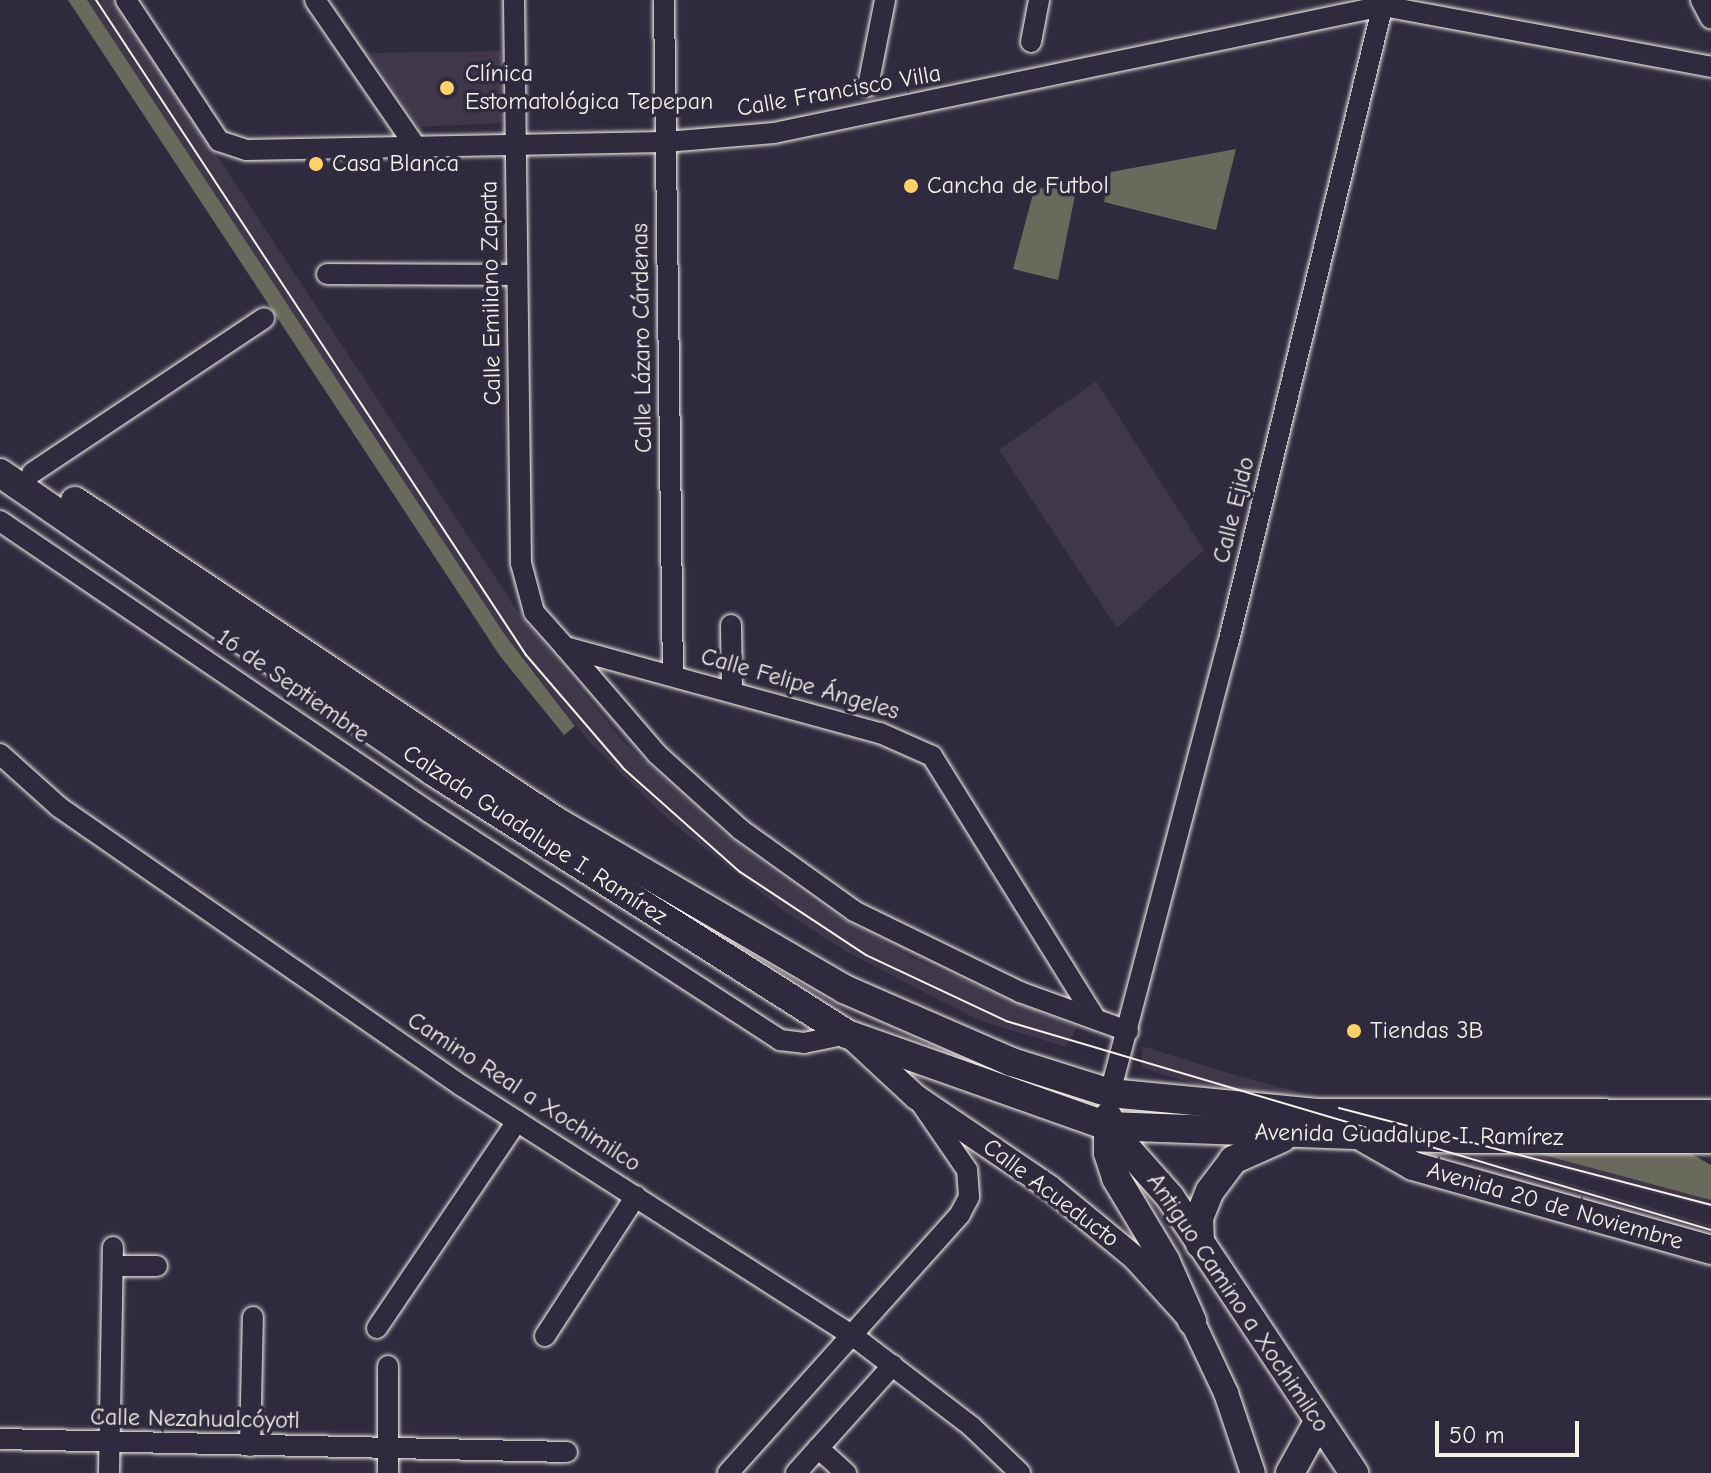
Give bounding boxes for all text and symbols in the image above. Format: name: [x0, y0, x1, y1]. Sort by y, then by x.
street label: Calle Francisco Villa: [735, 59, 943, 123]
place label: Clínica Estomatológica Tepepan: [465, 60, 713, 116]
marker: Clínica Estomatológica Tepepan: [436, 77, 458, 99]
place label: Casa Blanca: [332, 150, 459, 178]
marker: Casa Blanca: [307, 155, 325, 173]
place label: Cancha de Futbol: [927, 172, 1109, 200]
marker: Cancha de Futbol: [902, 177, 920, 195]
street label: Calle Emiliano Zapata: [475, 180, 507, 406]
street label: Calle Lázaro Cárdenas: [626, 223, 658, 453]
street label: Calle Ejido: [1207, 454, 1261, 566]
street label: 16 de Septiembre: [211, 623, 375, 749]
street label: Calle Felipe Ángeles: [698, 642, 902, 726]
street label: Calzada Guadalupe I. Ramírez: [397, 739, 673, 931]
street label: Camino Real a Xochimilco: [402, 1006, 646, 1178]
place label: Tiendas 3B: [1370, 1017, 1483, 1045]
marker: Tiendas 3B: [1345, 1022, 1363, 1040]
street label: Avenida Guadalupe I. Ramírez: [1254, 1118, 1564, 1152]
street label: Calle Acueducto: [977, 1132, 1125, 1254]
street label: Avenida 20 de Noviembre: [1424, 1156, 1686, 1256]
street label: Antiguo Camino a Xochimilco: [1141, 1168, 1335, 1438]
street label: Calle Nezahualcóyotl: [90, 1403, 300, 1435]
scale bar: [1439, 1405, 1583, 1455]
text: 50 m: [1449, 1421, 1505, 1449]

